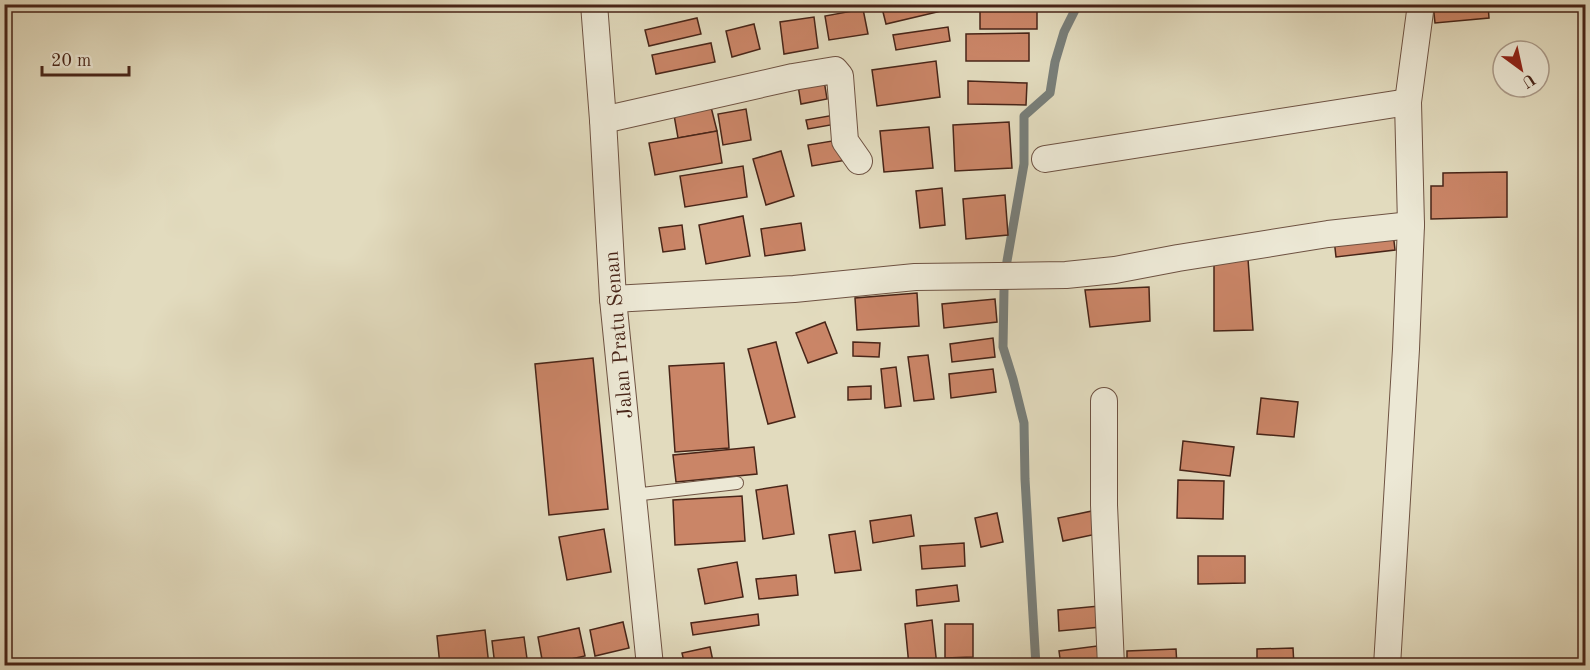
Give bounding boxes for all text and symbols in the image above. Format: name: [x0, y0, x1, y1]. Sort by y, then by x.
scale bar: [42, 39, 129, 77]
north arrow: [1491, 39, 1551, 99]
text: 20 m: [51, 52, 91, 70]
text: U: [1518, 70, 1538, 90]
street label: Jalan Pratu Senan: [602, 250, 637, 420]

